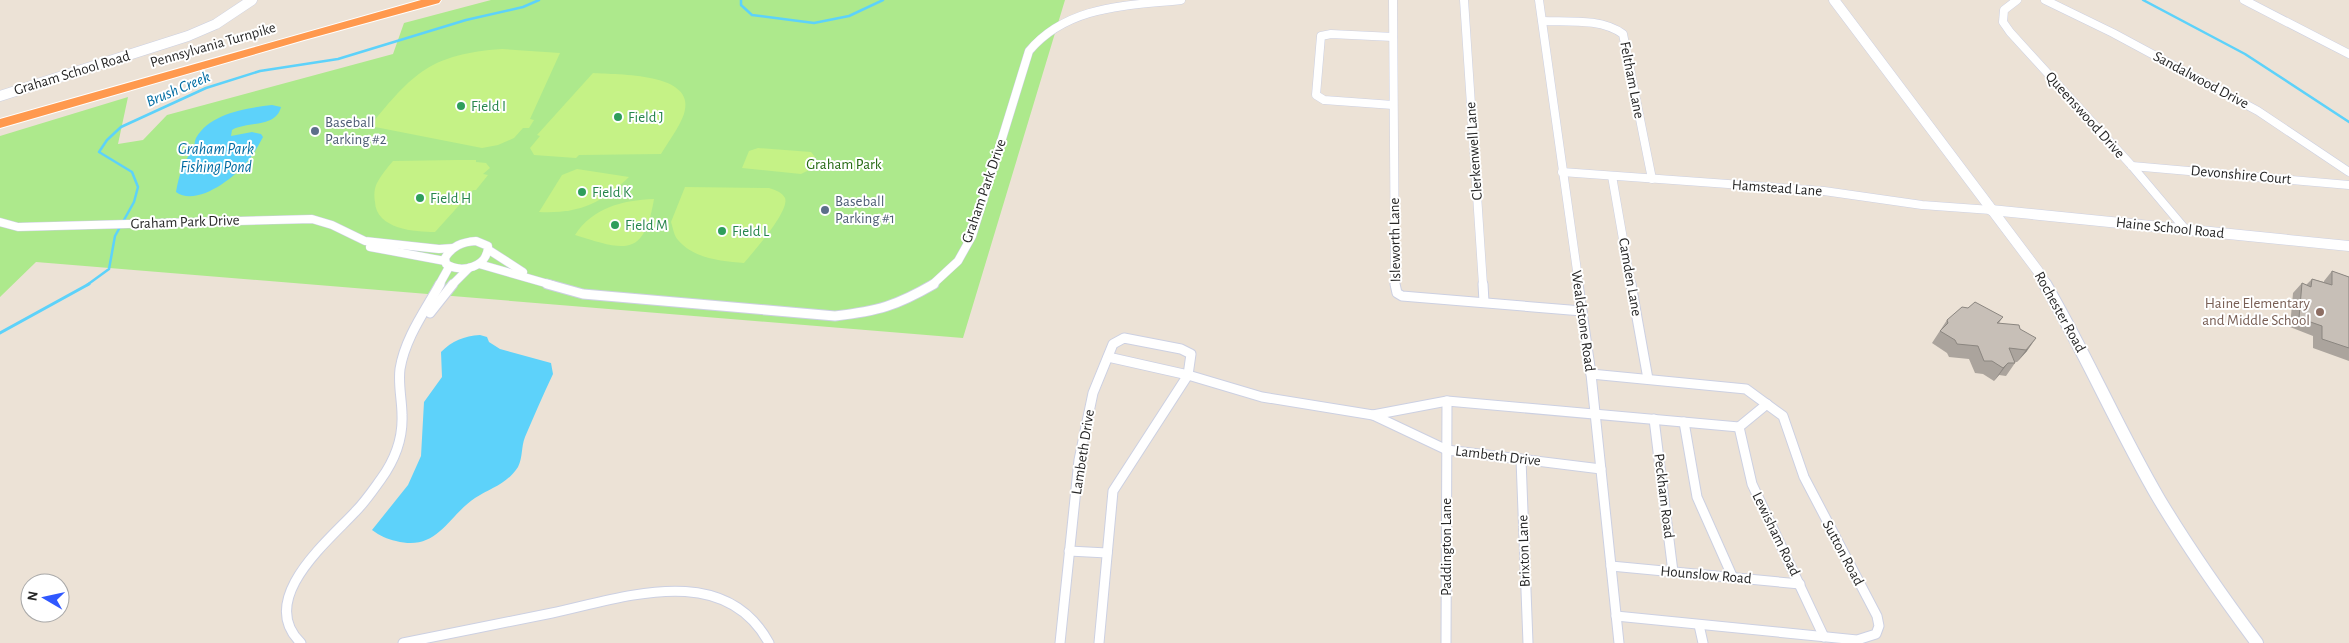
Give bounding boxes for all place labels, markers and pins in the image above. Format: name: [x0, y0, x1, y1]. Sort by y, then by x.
place label: Field I: [471, 99, 506, 114]
marker: Field I: [455, 100, 467, 112]
place label: Field J: [628, 110, 664, 125]
marker: Field J: [612, 111, 624, 123]
place label: Baseball Parking #2: [325, 115, 387, 147]
marker: Baseball Parking #2: [309, 125, 321, 137]
place label: Field K: [592, 185, 632, 200]
marker: Field K: [576, 186, 588, 198]
place label: Field H: [430, 191, 471, 206]
marker: Field H: [414, 192, 426, 204]
place label: Baseball Parking #1: [835, 194, 895, 226]
marker: Baseball Parking #1: [819, 204, 831, 216]
place label: Field M: [625, 218, 668, 233]
marker: Field M: [609, 219, 621, 231]
place label: Field L: [732, 224, 770, 239]
marker: Field L: [716, 225, 728, 237]
place label: Haine Elementary and Middle School: [2202, 296, 2311, 328]
marker: Haine Elementary and Middle School: [2314, 306, 2326, 318]

